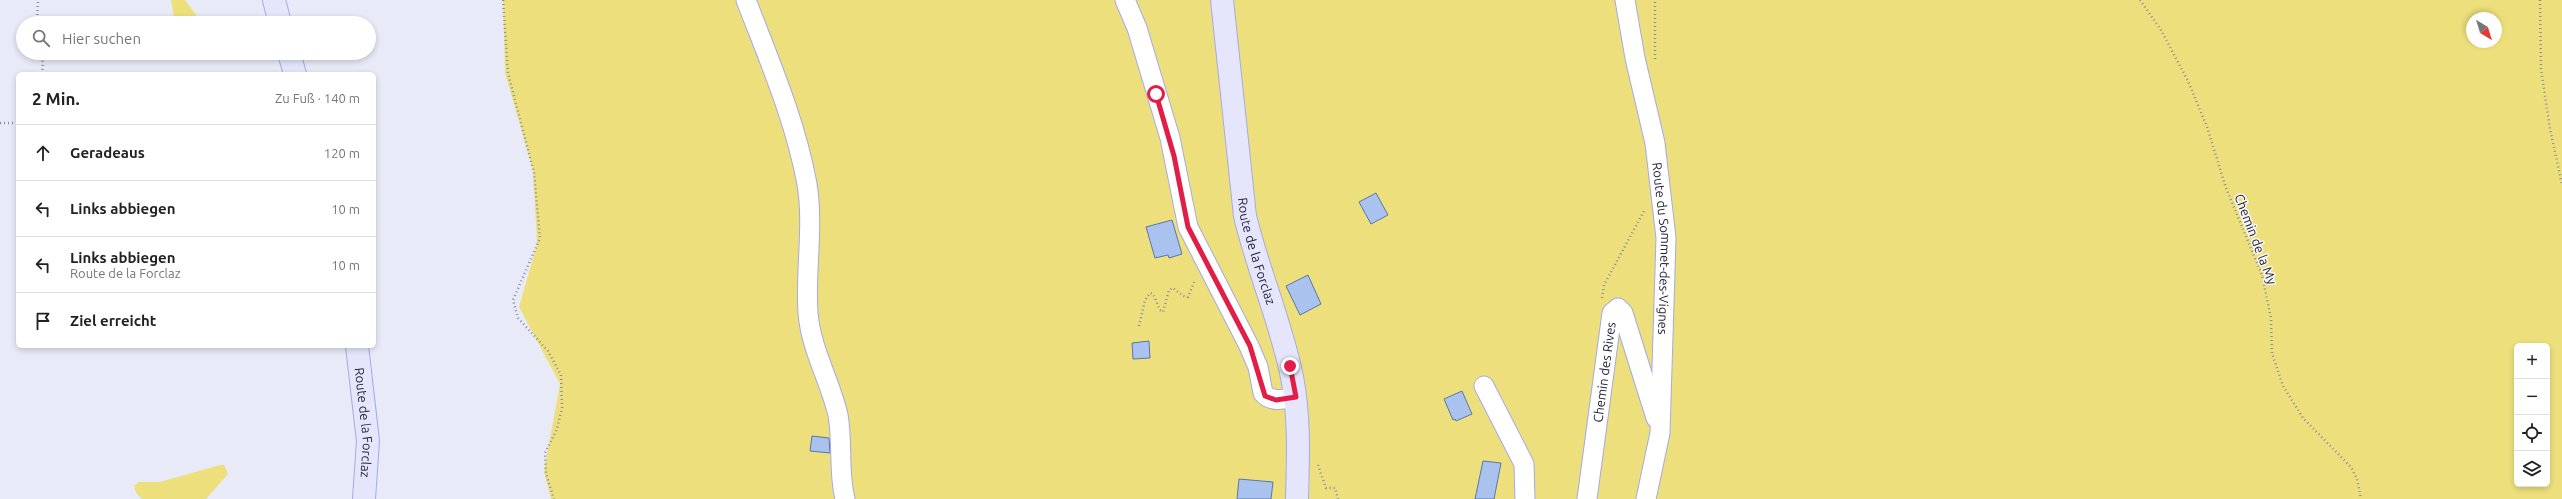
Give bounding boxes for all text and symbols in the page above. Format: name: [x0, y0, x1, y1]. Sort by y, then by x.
north arrow: [2466, 12, 2502, 48]
search box: [16, 16, 376, 60]
icon: search: [30, 27, 52, 49]
text: Hier suchen: [62, 30, 141, 47]
route start: [1147, 85, 1165, 103]
text: 2 Min.: [32, 89, 80, 108]
text: Zu Fuß · 140 m: [275, 91, 360, 105]
icon: ahead: [32, 142, 54, 164]
text: Geradeaus: [70, 144, 145, 161]
text: 120 m: [324, 146, 360, 160]
street label: Route du Sommet-des-Vignes: [1650, 161, 1673, 335]
street label: Chemin de la My: [2232, 192, 2280, 286]
street label: Route de la Forclaz: [1236, 197, 1278, 306]
icon: left: [32, 198, 54, 220]
text: Links abbiegen: [70, 200, 175, 217]
text: 10 m: [331, 202, 360, 216]
text: Links abbiegen: [70, 249, 175, 266]
icon: left: [32, 254, 54, 276]
text: 10 m: [331, 258, 360, 272]
text: Route de la Forclaz: [70, 266, 181, 280]
icon: arrive: [32, 310, 54, 332]
text: Ziel erreicht: [70, 312, 156, 329]
street label: Chemin des Rives: [1590, 321, 1618, 423]
map controls: [2514, 343, 2550, 487]
button: +: [2514, 343, 2550, 379]
route end: [1281, 357, 1299, 375]
street label: Route de la Forclaz: [353, 367, 375, 478]
button: −: [2514, 379, 2550, 415]
button: locate: [2514, 415, 2550, 451]
button: layers: [2514, 451, 2550, 487]

